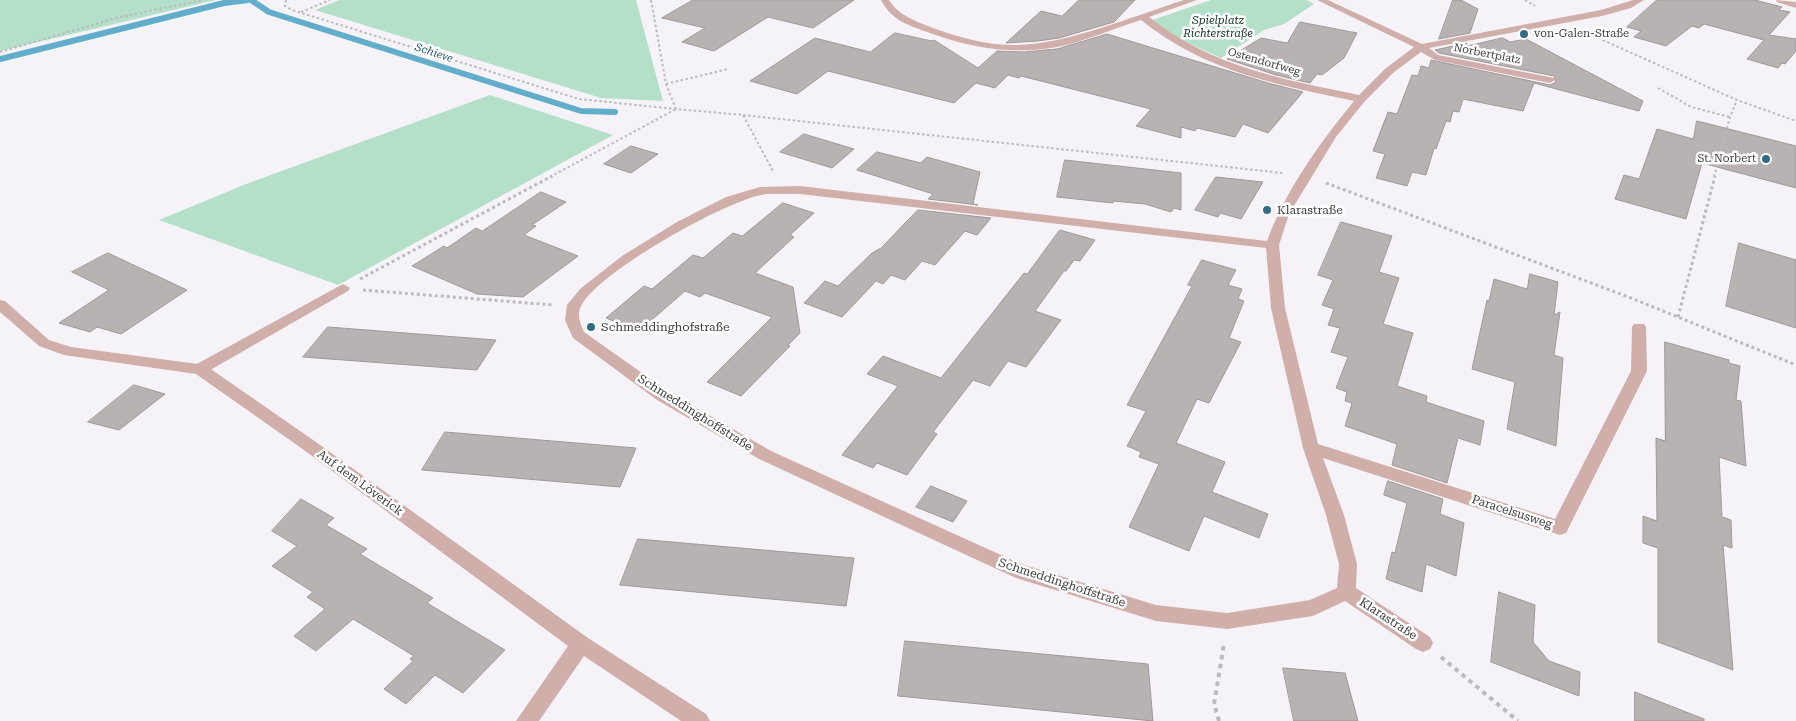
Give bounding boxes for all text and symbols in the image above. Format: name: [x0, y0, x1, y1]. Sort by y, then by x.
park label: Spielplatz Richterstraße: [1183, 14, 1253, 40]
place label: von-Galen-Straße: [1534, 27, 1629, 41]
marker: von-Galen-Straße: [1518, 28, 1530, 40]
water label: Schieve: [413, 41, 455, 65]
street label: Norbertplatz: [1453, 41, 1521, 67]
street label: Ostendorfweg: [1226, 45, 1302, 79]
place label: St. Norbert: [1697, 152, 1756, 166]
marker: St. Norbert: [1760, 153, 1772, 165]
place label: Klarastraße: [1277, 203, 1343, 217]
marker: Klarastraße: [1261, 204, 1273, 216]
place label: Schmeddinghofstraße: [601, 320, 730, 334]
marker: Schmeddinghofstraße: [585, 321, 597, 333]
street label: Schmeddinghoffstraße: [635, 372, 755, 454]
street label: Auf dem Löverick: [314, 447, 406, 519]
street label: Paracelsusweg: [1470, 492, 1554, 532]
street label: Schmeddinghoffstraße: [997, 556, 1127, 610]
street label: Klarastraße: [1356, 595, 1420, 643]

